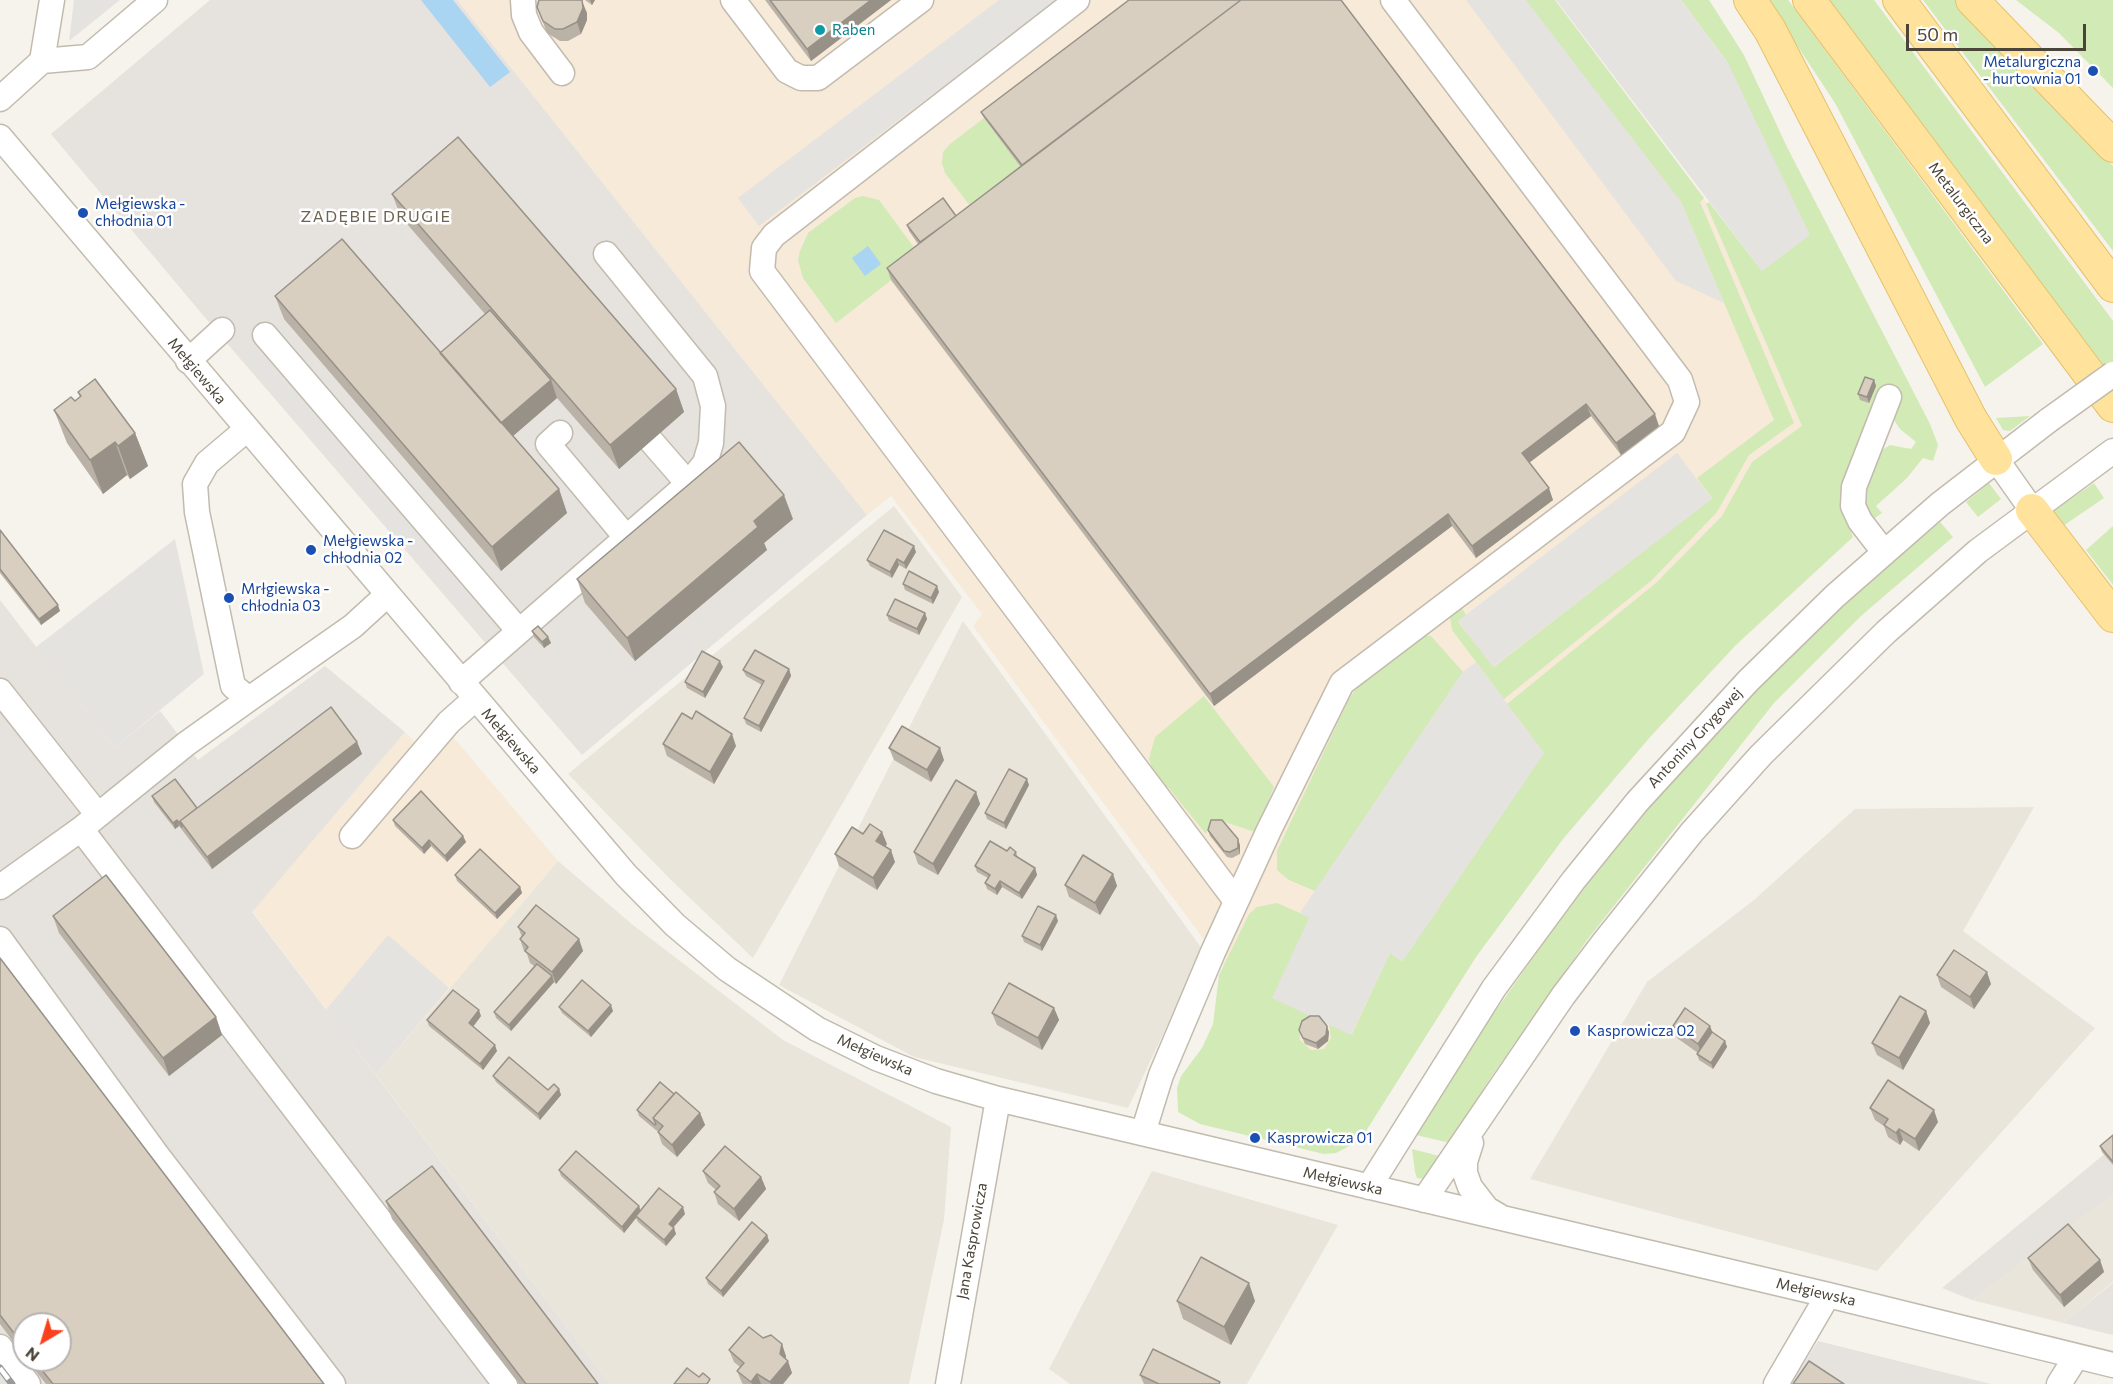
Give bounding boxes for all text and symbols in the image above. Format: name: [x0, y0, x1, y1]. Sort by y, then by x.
scale bar: [1909, 12, 2089, 50]
place label: Raben: [832, 21, 875, 39]
marker: Raben: [813, 23, 827, 37]
text: 50 m: [1917, 23, 1958, 45]
place label: Metalurgiczna - hurtownia 01: [1983, 53, 2081, 88]
marker: Metalurgiczna - hurtownia 01: [2086, 64, 2100, 78]
street label: Metalurgiczna: [1924, 159, 1998, 247]
place label: Mełgiewska - chłodnia 01: [95, 195, 185, 230]
marker: Mełgiewska - chłodnia 01: [76, 206, 90, 220]
district label: ZADĘBIE DRUGIE: [301, 207, 451, 227]
street label: Mełgiewska: [164, 334, 230, 408]
place label: Mełgiewska - chłodnia 02: [323, 532, 413, 567]
marker: Mełgiewska - chłodnia 02: [304, 543, 318, 557]
place label: Mrłgiewska - chłodnia 03: [241, 580, 330, 615]
marker: Mrłgiewska - chłodnia 03: [222, 591, 236, 605]
street label: Antoniny Grygowej: [1644, 684, 1746, 792]
street label: Mełgiewska: [478, 704, 544, 778]
place label: Kasprowicza 02: [1587, 1022, 1695, 1040]
marker: Kasprowicza 02: [1568, 1024, 1582, 1038]
street label: Mełgiewska: [834, 1030, 916, 1080]
place label: Kasprowicza 01: [1267, 1129, 1373, 1147]
marker: Kasprowicza 01: [1248, 1131, 1262, 1145]
street label: Mełgiewska: [1301, 1163, 1385, 1199]
street label: Jana Kasprowicza: [953, 1181, 991, 1301]
street label: Mełgiewska: [1774, 1274, 1858, 1310]
north arrow: [12, 1312, 72, 1372]
text: N: [21, 1344, 42, 1366]

